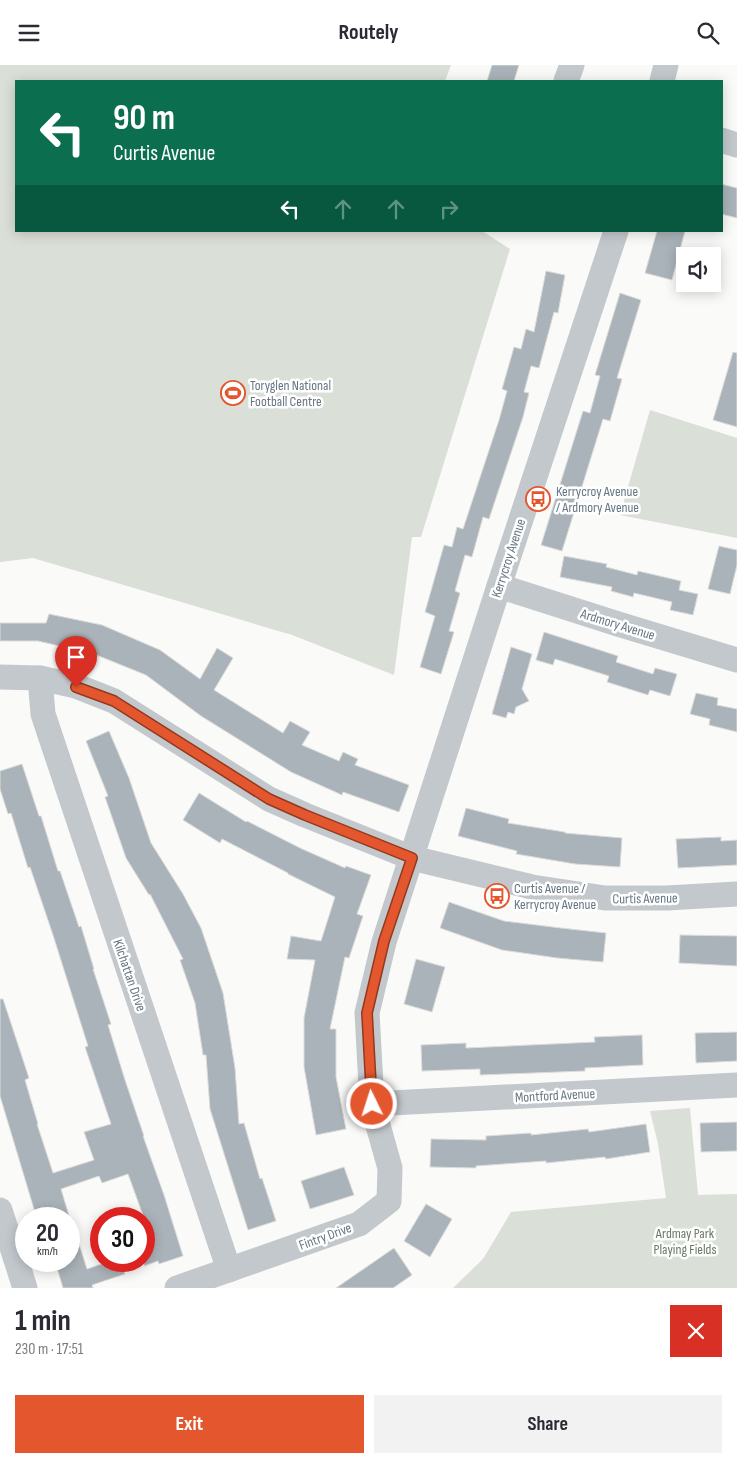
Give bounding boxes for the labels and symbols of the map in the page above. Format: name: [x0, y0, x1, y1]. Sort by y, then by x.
place label: Toryglen National Football Centre: [250, 377, 331, 410]
sports icon: Toryglen National Football Centre: [220, 380, 246, 406]
place label: Kerrycroy Avenue / Ardmory Avenue: [556, 483, 639, 516]
bus stop icon: Kerrycroy Avenue / Ardmory Avenue: [525, 486, 551, 512]
street label: Kerrycroy Avenue: [488, 517, 529, 600]
street label: Ardmory Avenue: [578, 605, 657, 644]
pin: [55, 636, 97, 687]
place label: Curtis Avenue / Kerrycroy Avenue: [514, 880, 596, 913]
bus stop icon: Curtis Avenue / Kerrycroy Avenue: [484, 883, 510, 909]
street label: Curtis Avenue: [612, 889, 678, 908]
street label: Kilchattan Drive: [109, 937, 150, 1013]
position arrow: [345, 1077, 397, 1129]
street label: Montford Avenue: [515, 1085, 595, 1106]
speed limit sign: 30: [90, 1207, 155, 1272]
street label: Fintry Drive: [297, 1219, 354, 1254]
park label: Ardmay Park Playing Fields: [654, 1225, 716, 1258]

